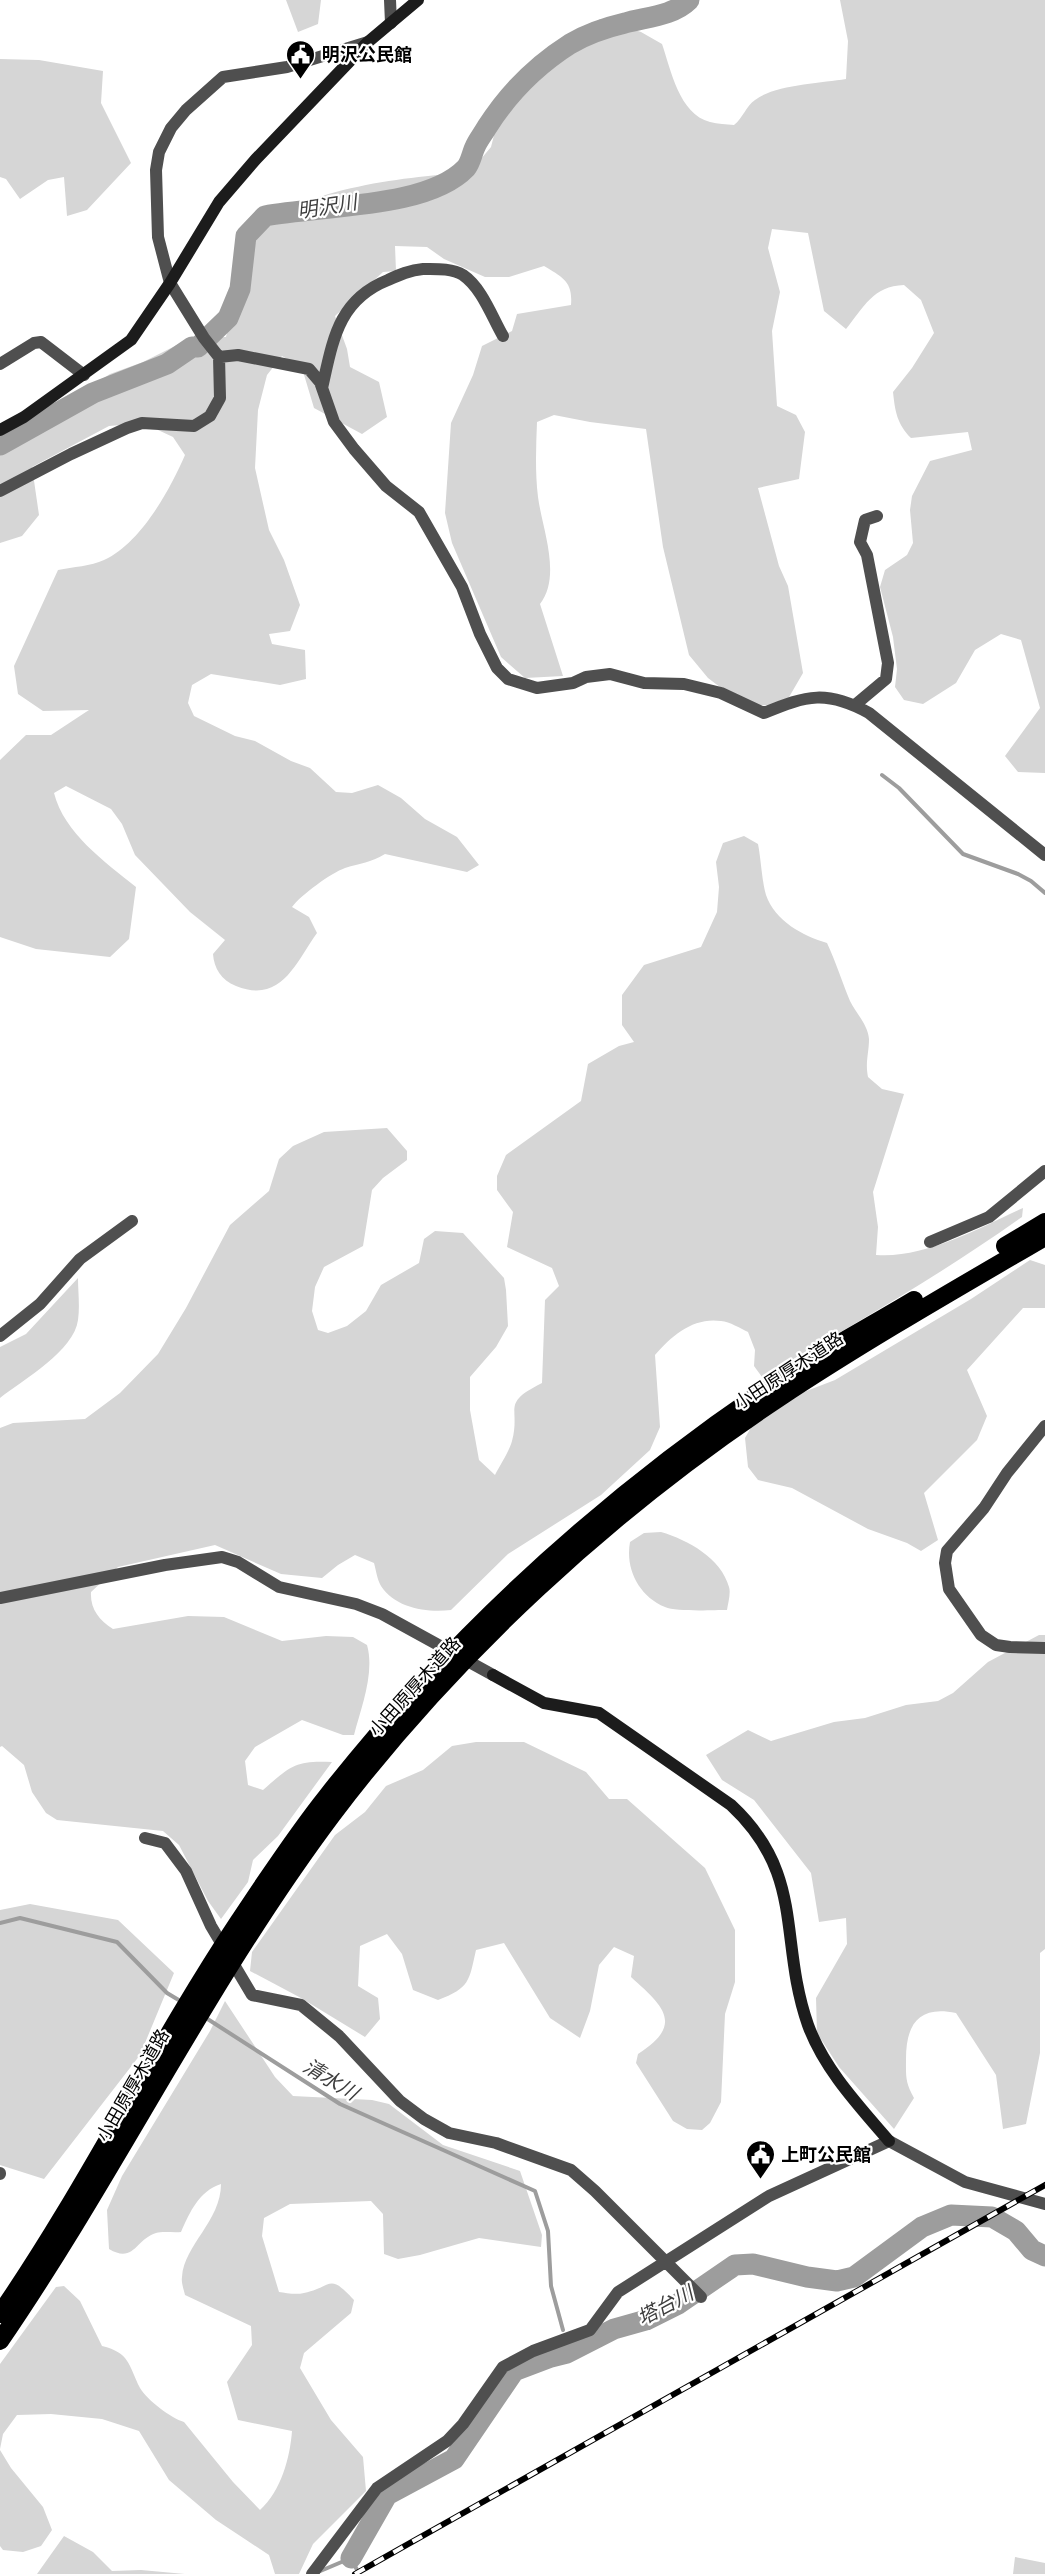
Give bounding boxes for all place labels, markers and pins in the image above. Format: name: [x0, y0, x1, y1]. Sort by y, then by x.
public building icon: 明沢公民館: [285, 38, 317, 80]
place label: 明沢公民館: [322, 44, 412, 64]
public building icon: 上町公民館: [744, 2138, 776, 2180]
place label: 上町公民館: [781, 2144, 871, 2164]

